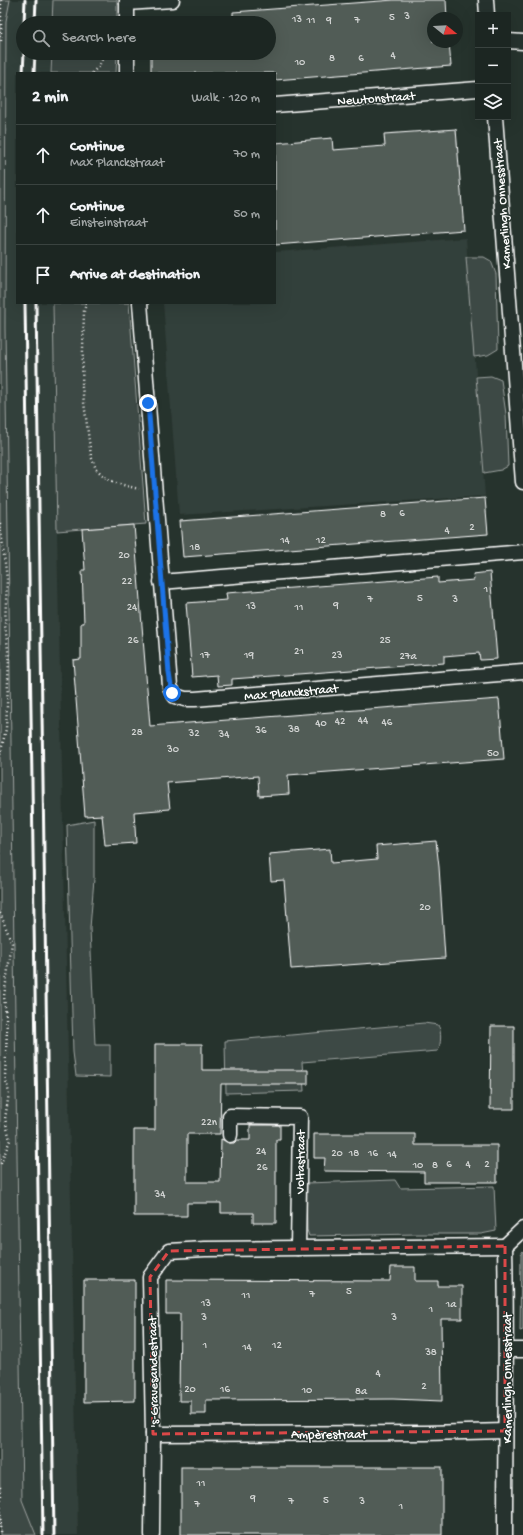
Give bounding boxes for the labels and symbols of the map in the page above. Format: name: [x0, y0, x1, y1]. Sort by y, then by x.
house number: 3: [403, 11, 410, 23]
house number: 5: [389, 12, 395, 24]
north arrow: [427, 12, 463, 48]
house number: 13: [291, 14, 302, 26]
house number: 11: [306, 15, 315, 27]
house number: 9: [325, 15, 332, 27]
house number: 7: [353, 15, 360, 27]
house number: 4: [390, 50, 396, 62]
house number: 8: [329, 53, 335, 65]
house number: 6: [358, 53, 364, 65]
house number: 10: [294, 57, 305, 69]
street label: Newtonstraat: [337, 89, 417, 110]
street label: Kamerlingh Onnesstraat: [491, 137, 516, 269]
route end: [139, 394, 157, 412]
house number: 6: [399, 508, 405, 520]
house number: 8: [380, 509, 386, 521]
house number: 2: [469, 522, 475, 534]
house number: 4: [444, 525, 450, 537]
house number: 14: [279, 535, 291, 547]
house number: 12: [315, 535, 327, 547]
house number: 18: [189, 542, 200, 554]
house number: 20: [118, 550, 130, 562]
house number: 22: [122, 576, 133, 588]
house number: 1: [483, 584, 488, 596]
house number: 5: [417, 593, 423, 605]
house number: 7: [366, 594, 373, 606]
house number: 3: [451, 594, 458, 606]
house number: 9: [332, 600, 339, 612]
house number: 13: [245, 601, 256, 613]
house number: 24: [127, 602, 138, 614]
house number: 11: [294, 602, 303, 614]
house number: 26: [128, 635, 139, 647]
house number: 25: [379, 635, 391, 647]
house number: 21: [294, 646, 304, 658]
house number: 17: [199, 650, 210, 662]
house number: 19: [243, 650, 254, 662]
house number: 23: [331, 650, 343, 662]
house number: 27a: [399, 651, 417, 663]
street label: Max Planckstraat: [244, 682, 340, 705]
route start: [163, 684, 181, 702]
house number: 44: [358, 715, 369, 727]
house number: 42: [335, 716, 346, 728]
house number: 46: [382, 717, 393, 729]
house number: 40: [315, 718, 327, 730]
house number: 38: [287, 724, 300, 736]
house number: 36: [254, 725, 267, 737]
house number: 28: [131, 727, 143, 739]
house number: 32: [187, 728, 200, 740]
house number: 34: [218, 729, 230, 741]
house number: 30: [166, 744, 179, 756]
house number: 50: [487, 748, 499, 760]
house number: 20: [419, 902, 431, 914]
house number: 22n: [201, 1117, 218, 1129]
street label: Voltastraat: [293, 1128, 310, 1195]
house number: 24: [256, 1146, 267, 1158]
house number: 20: [331, 1148, 343, 1160]
house number: 18: [348, 1148, 359, 1160]
house number: 16: [367, 1148, 378, 1160]
house number: 14: [386, 1149, 398, 1161]
house number: 6: [446, 1159, 452, 1171]
house number: 4: [465, 1159, 471, 1171]
house number: 2: [484, 1159, 490, 1171]
house number: 10: [412, 1160, 423, 1172]
house number: 8: [432, 1160, 438, 1172]
house number: 26: [257, 1162, 268, 1174]
house number: 34: [154, 1189, 166, 1201]
house number: 5: [346, 1286, 352, 1298]
house number: 7: [308, 1289, 315, 1301]
house number: 11: [241, 1290, 250, 1302]
house number: 13: [200, 1298, 211, 1310]
house number: 1a: [445, 1299, 457, 1311]
house number: 1: [428, 1304, 433, 1316]
street label: Kamerlingh Onnesstraat: [501, 1311, 516, 1443]
house number: 3: [200, 1312, 207, 1324]
house number: 3: [390, 1312, 397, 1324]
street label: 's-Gravesandestraat: [146, 1314, 163, 1428]
house number: 1: [202, 1340, 207, 1352]
house number: 12: [271, 1340, 283, 1352]
house number: 14: [241, 1342, 253, 1354]
house number: 38: [424, 1347, 437, 1359]
house number: 4: [375, 1368, 381, 1380]
house number: 2: [421, 1381, 427, 1393]
house number: 20: [184, 1384, 196, 1396]
house number: 16: [219, 1384, 230, 1396]
house number: 10: [301, 1385, 312, 1397]
house number: 8a: [355, 1386, 368, 1398]
street label: Ampèrestraat: [291, 1428, 369, 1443]
house number: 11: [196, 1478, 205, 1490]
house number: 9: [249, 1493, 256, 1505]
house number: 5: [323, 1495, 329, 1507]
house number: 7: [287, 1496, 294, 1508]
house number: 3: [358, 1496, 365, 1508]
house number: 7: [193, 1499, 200, 1511]
house number: 1: [398, 1501, 403, 1513]

